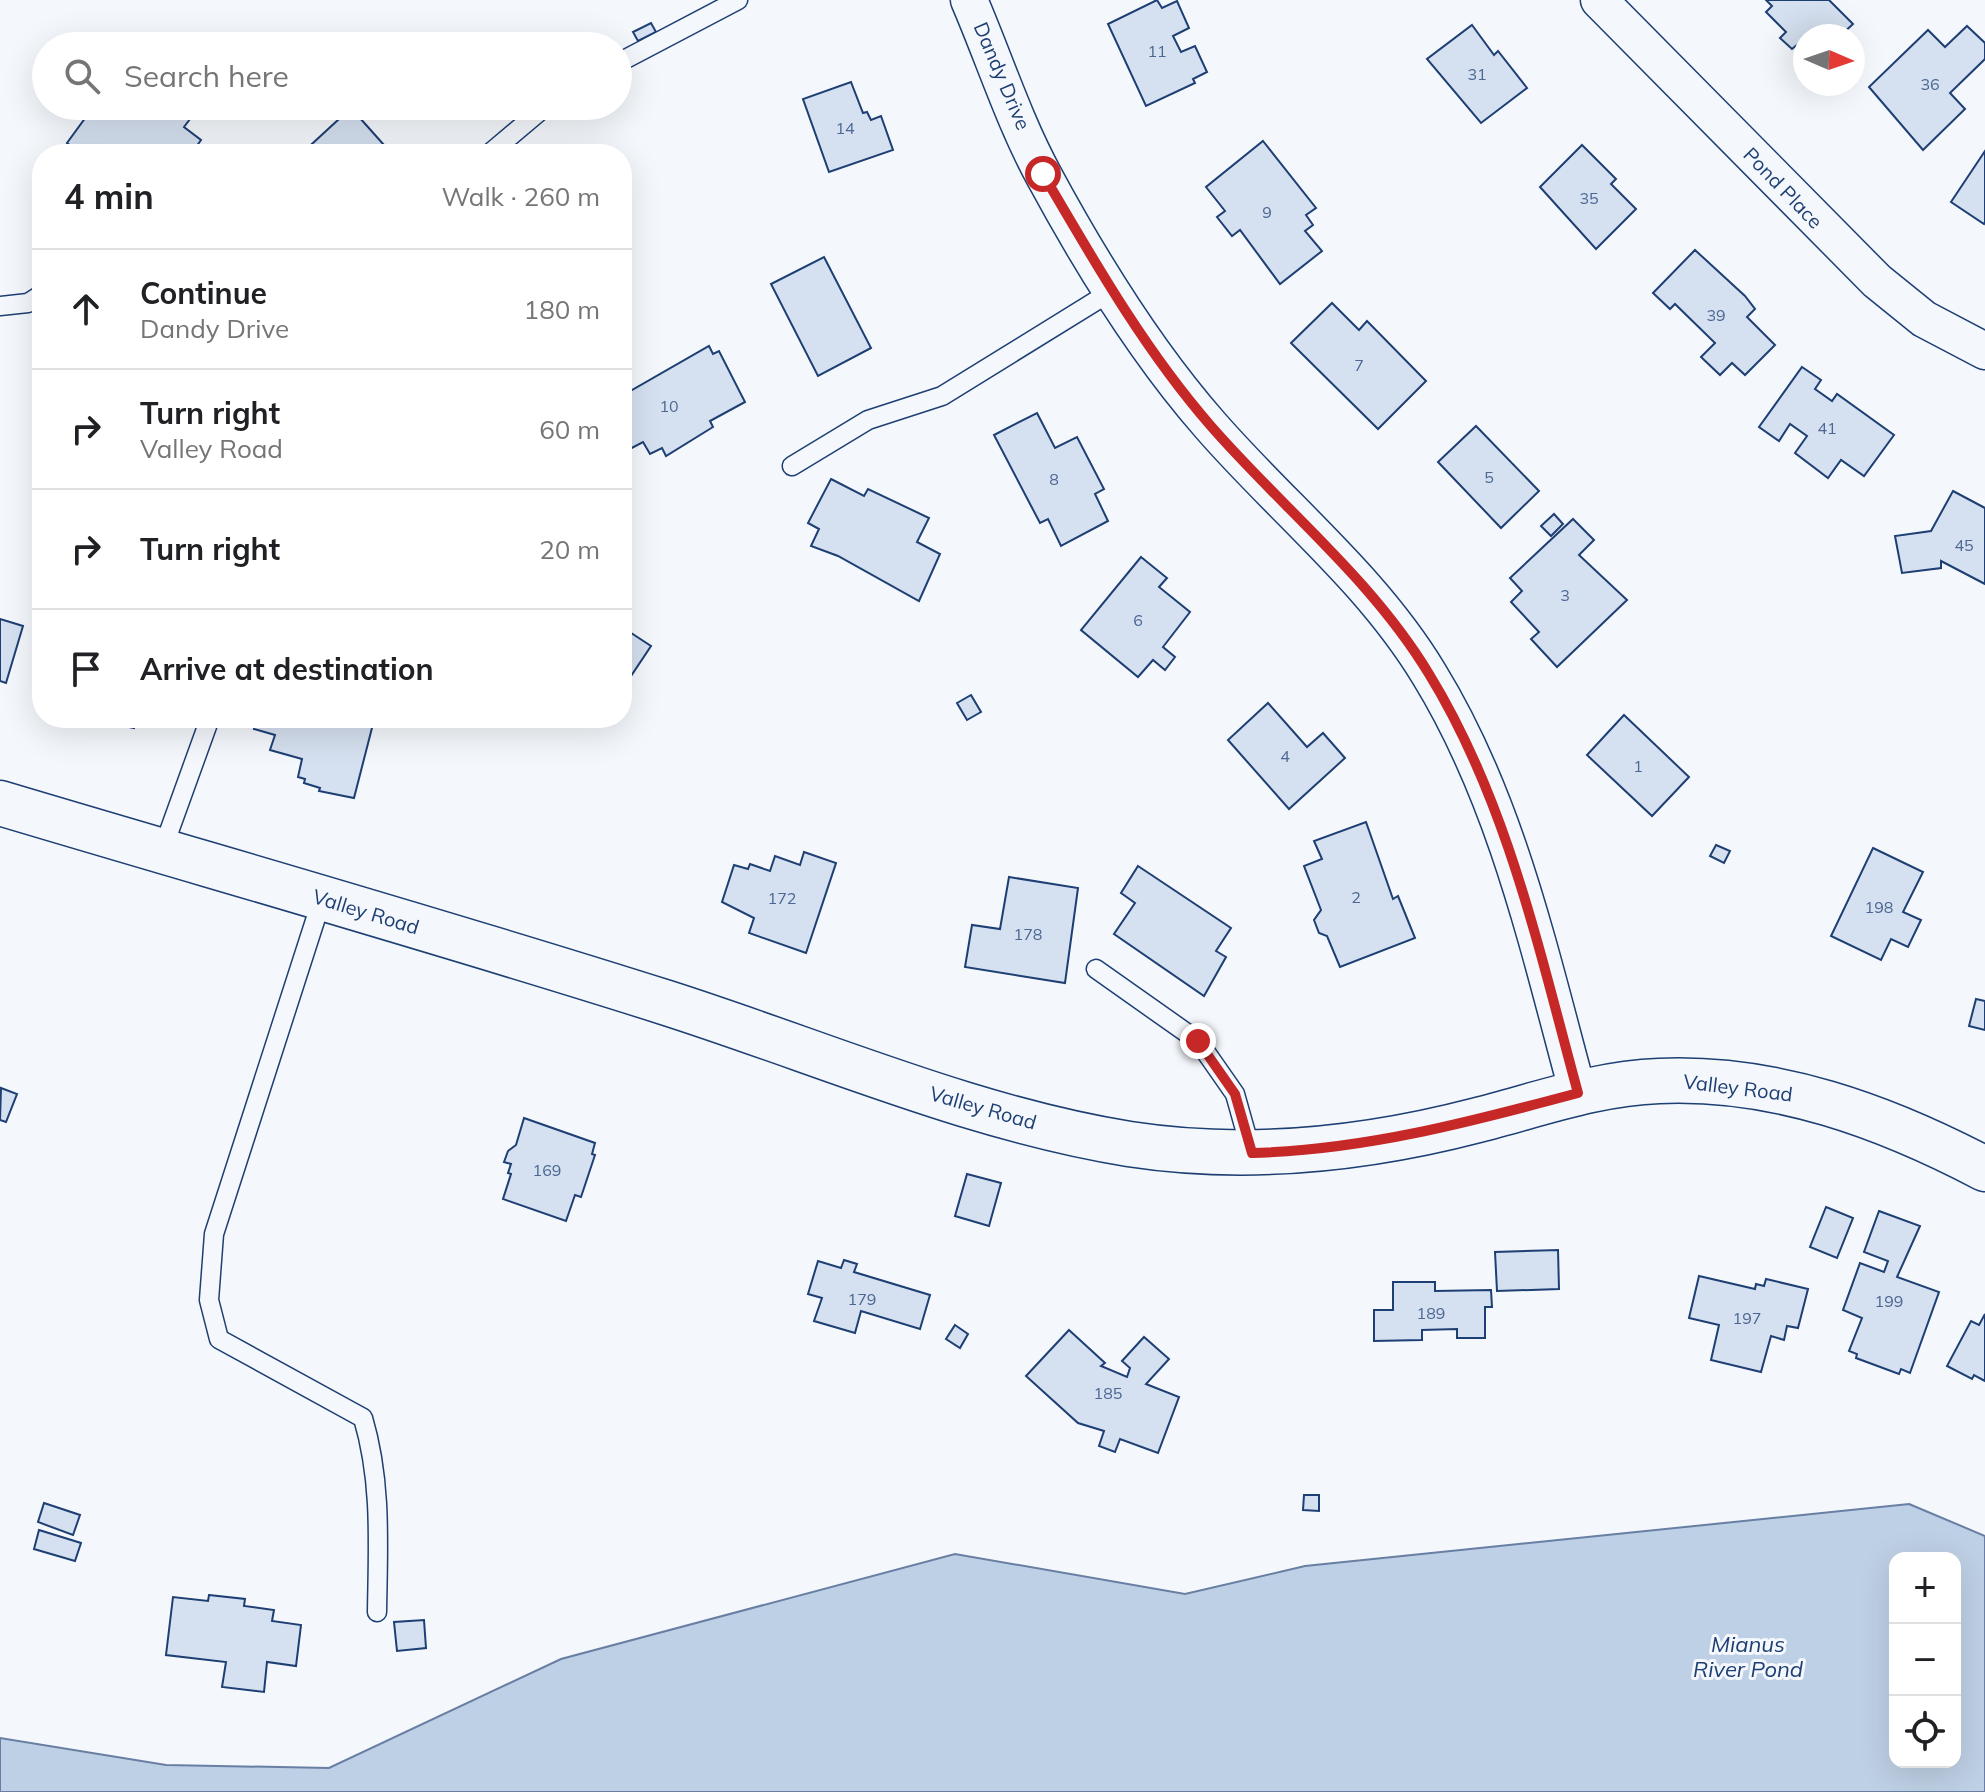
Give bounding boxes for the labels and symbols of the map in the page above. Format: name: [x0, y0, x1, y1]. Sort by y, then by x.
street label: Dandy Drive: [969, 18, 1036, 134]
north arrow: [1793, 24, 1865, 96]
house number: 11: [1147, 41, 1167, 61]
house number: 31: [1467, 64, 1487, 84]
house number: 36: [1920, 74, 1940, 94]
house number: 14: [835, 118, 855, 138]
street label: Pond Place: [1738, 142, 1828, 233]
route start: [1025, 156, 1061, 192]
house number: 35: [1579, 188, 1599, 208]
house number: 9: [1262, 202, 1272, 222]
house number: 39: [1706, 305, 1726, 325]
house number: 7: [1354, 355, 1364, 375]
house number: 10: [659, 396, 679, 416]
house number: 41: [1817, 418, 1837, 438]
house number: 5: [1484, 467, 1494, 487]
house number: 8: [1049, 469, 1059, 489]
house number: 45: [1954, 535, 1974, 555]
house number: 3: [1560, 585, 1570, 605]
house number: 6: [1133, 610, 1143, 630]
house number: 4: [1280, 746, 1290, 766]
house number: 1: [1633, 756, 1643, 776]
street label: Valley Road: [310, 883, 422, 940]
house number: 2: [1351, 887, 1361, 907]
house number: 172: [768, 888, 796, 908]
house number: 198: [1865, 897, 1893, 917]
house number: 178: [1014, 924, 1042, 944]
route end: [1180, 1023, 1216, 1059]
street label: Valley Road: [1682, 1068, 1794, 1107]
street label: Valley Road: [927, 1080, 1039, 1135]
house number: 169: [533, 1160, 561, 1180]
house number: 179: [848, 1289, 876, 1309]
house number: 199: [1875, 1291, 1903, 1311]
house number: 189: [1417, 1303, 1445, 1323]
house number: 197: [1733, 1308, 1761, 1328]
house number: 185: [1094, 1383, 1122, 1403]
water label: Mianus River Pond: [1693, 1630, 1804, 1683]

